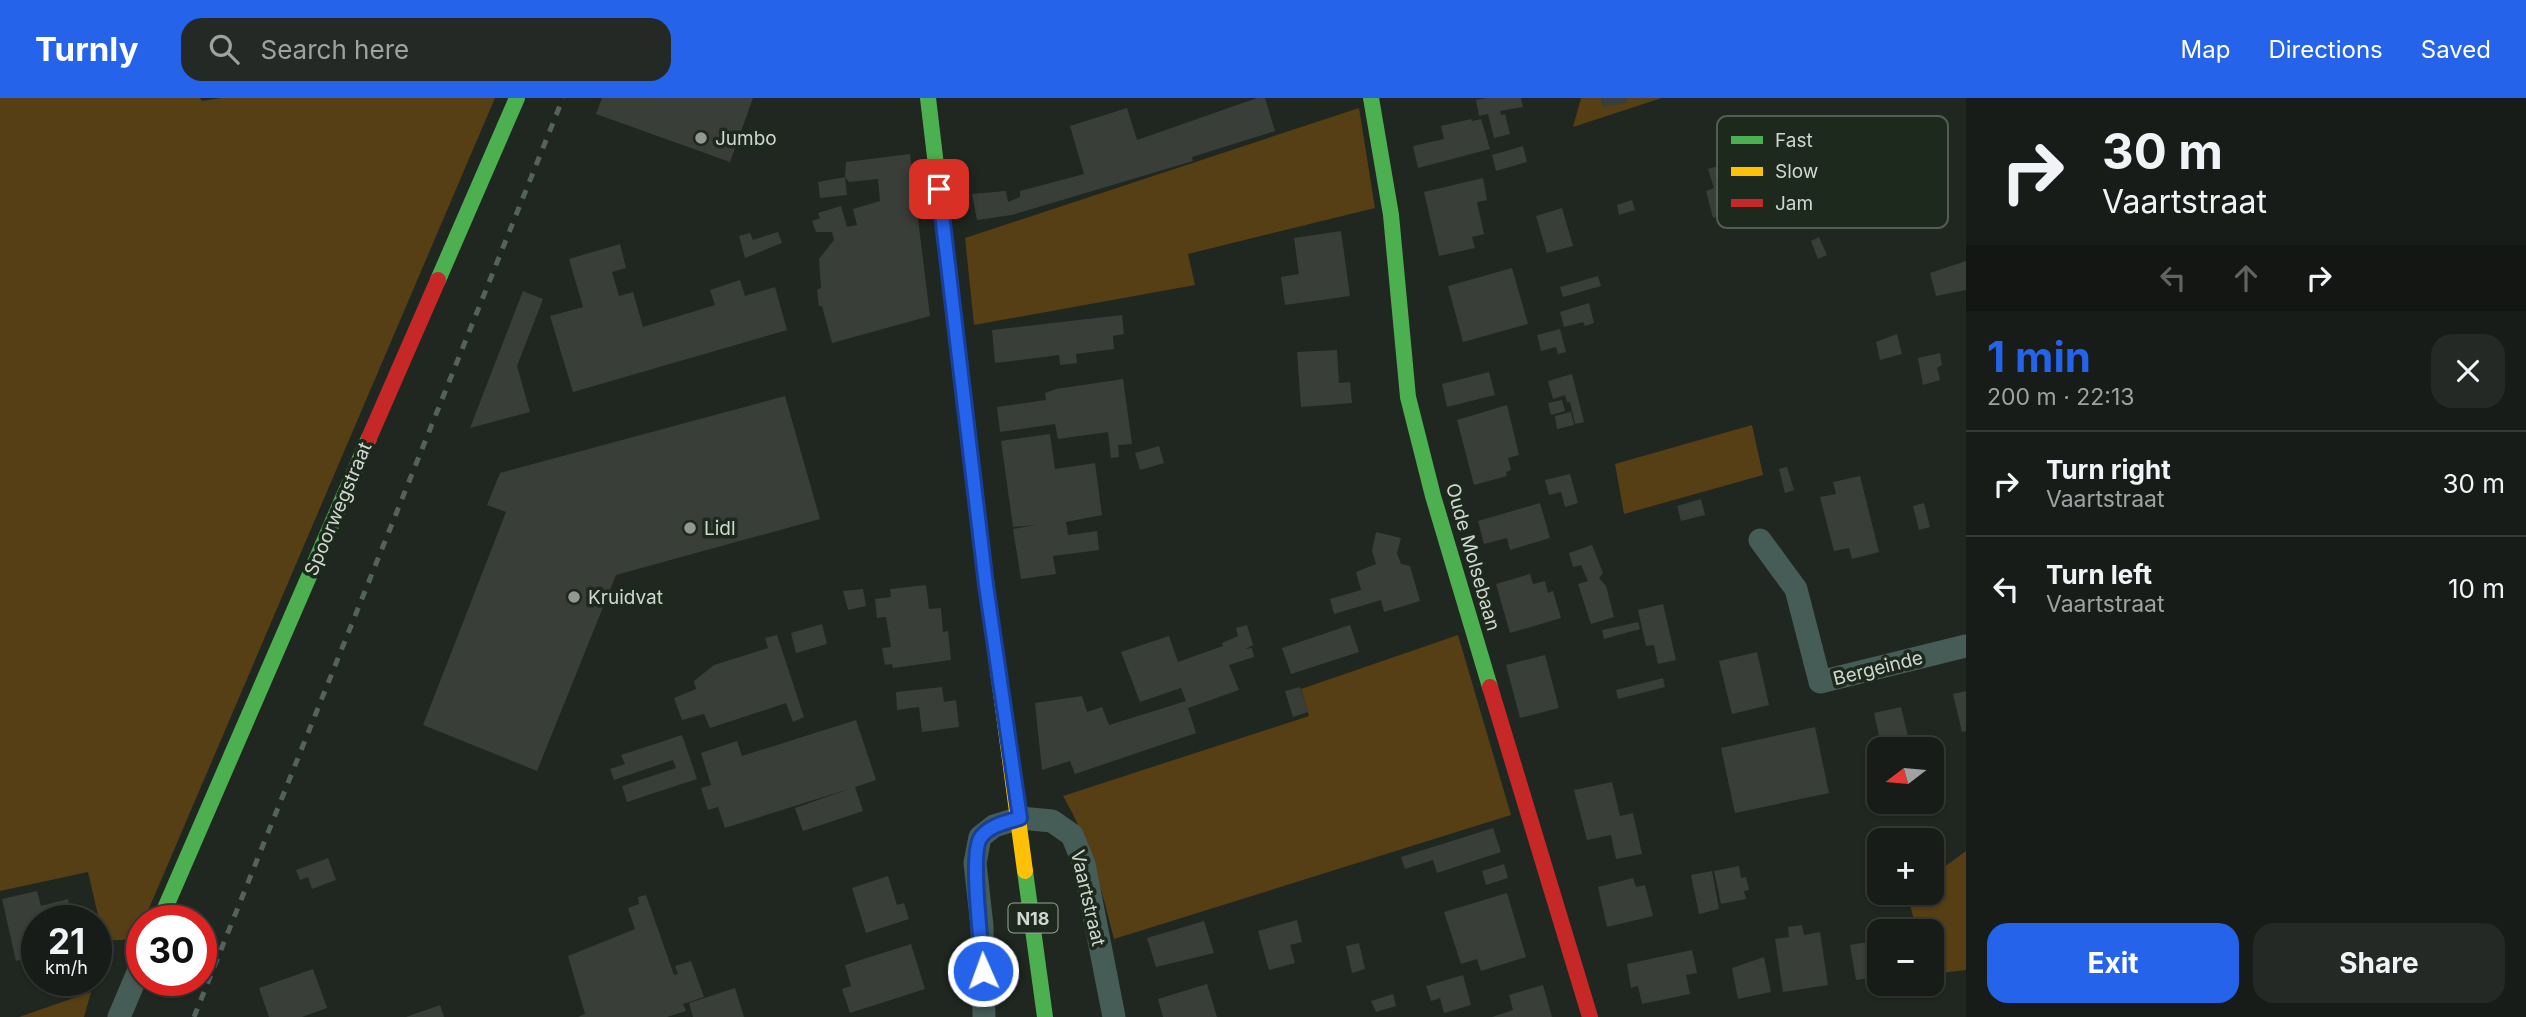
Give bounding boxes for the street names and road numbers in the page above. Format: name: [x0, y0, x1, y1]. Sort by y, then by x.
street label: Spoorwegstraat: [300, 439, 376, 579]
street label: Oude Molsebaan: [1441, 481, 1505, 633]
street label: Bergeinde: [1831, 646, 1925, 690]
street label: Vaartstraat: [1066, 848, 1110, 948]
road number: N18: [1009, 904, 1058, 932]

